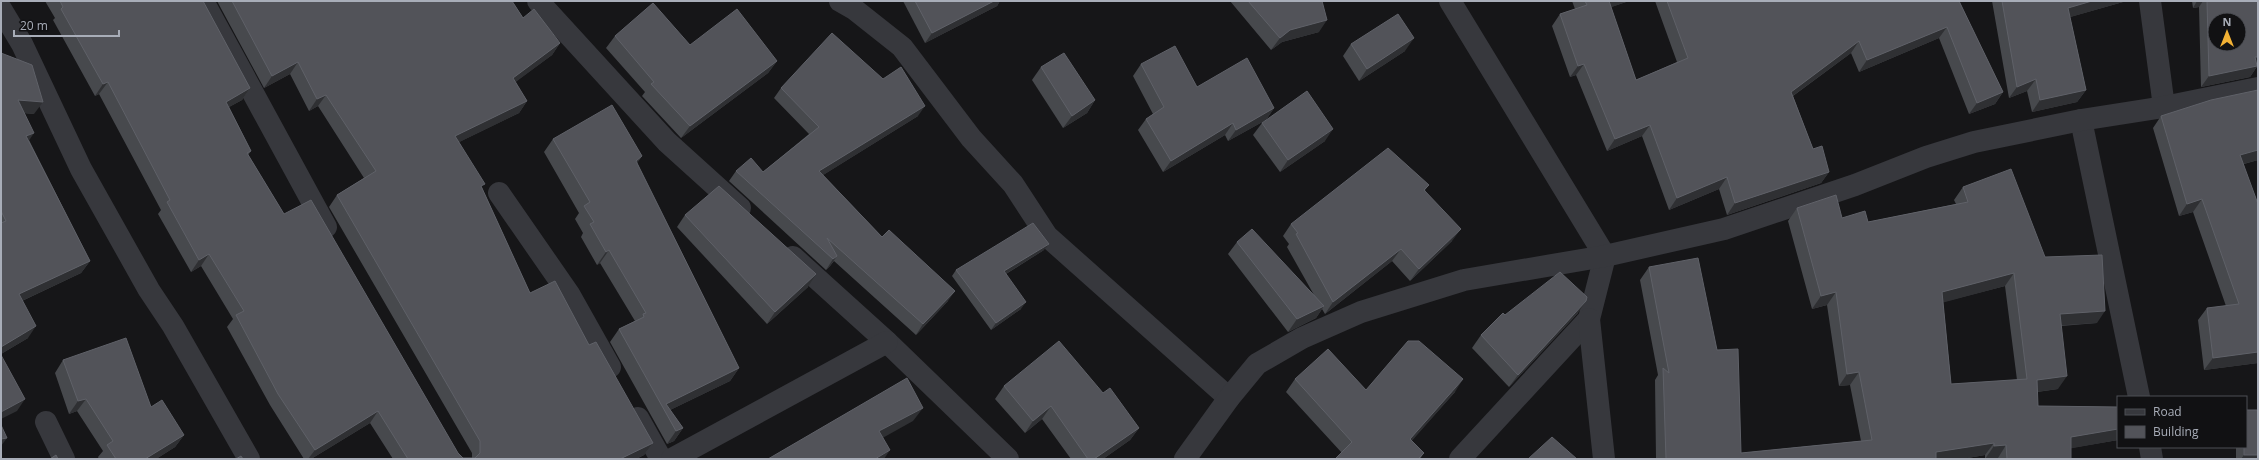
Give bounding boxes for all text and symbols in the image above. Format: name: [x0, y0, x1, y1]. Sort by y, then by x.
scale bar: [14, 12, 119, 38]
north arrow: [2207, 12, 2247, 52]
text: N: [2223, 14, 2231, 29]
text: 20 m: [20, 17, 48, 34]
legend: [2117, 396, 2247, 448]
text: Road: [2153, 403, 2182, 420]
text: Building: [2153, 423, 2199, 440]

